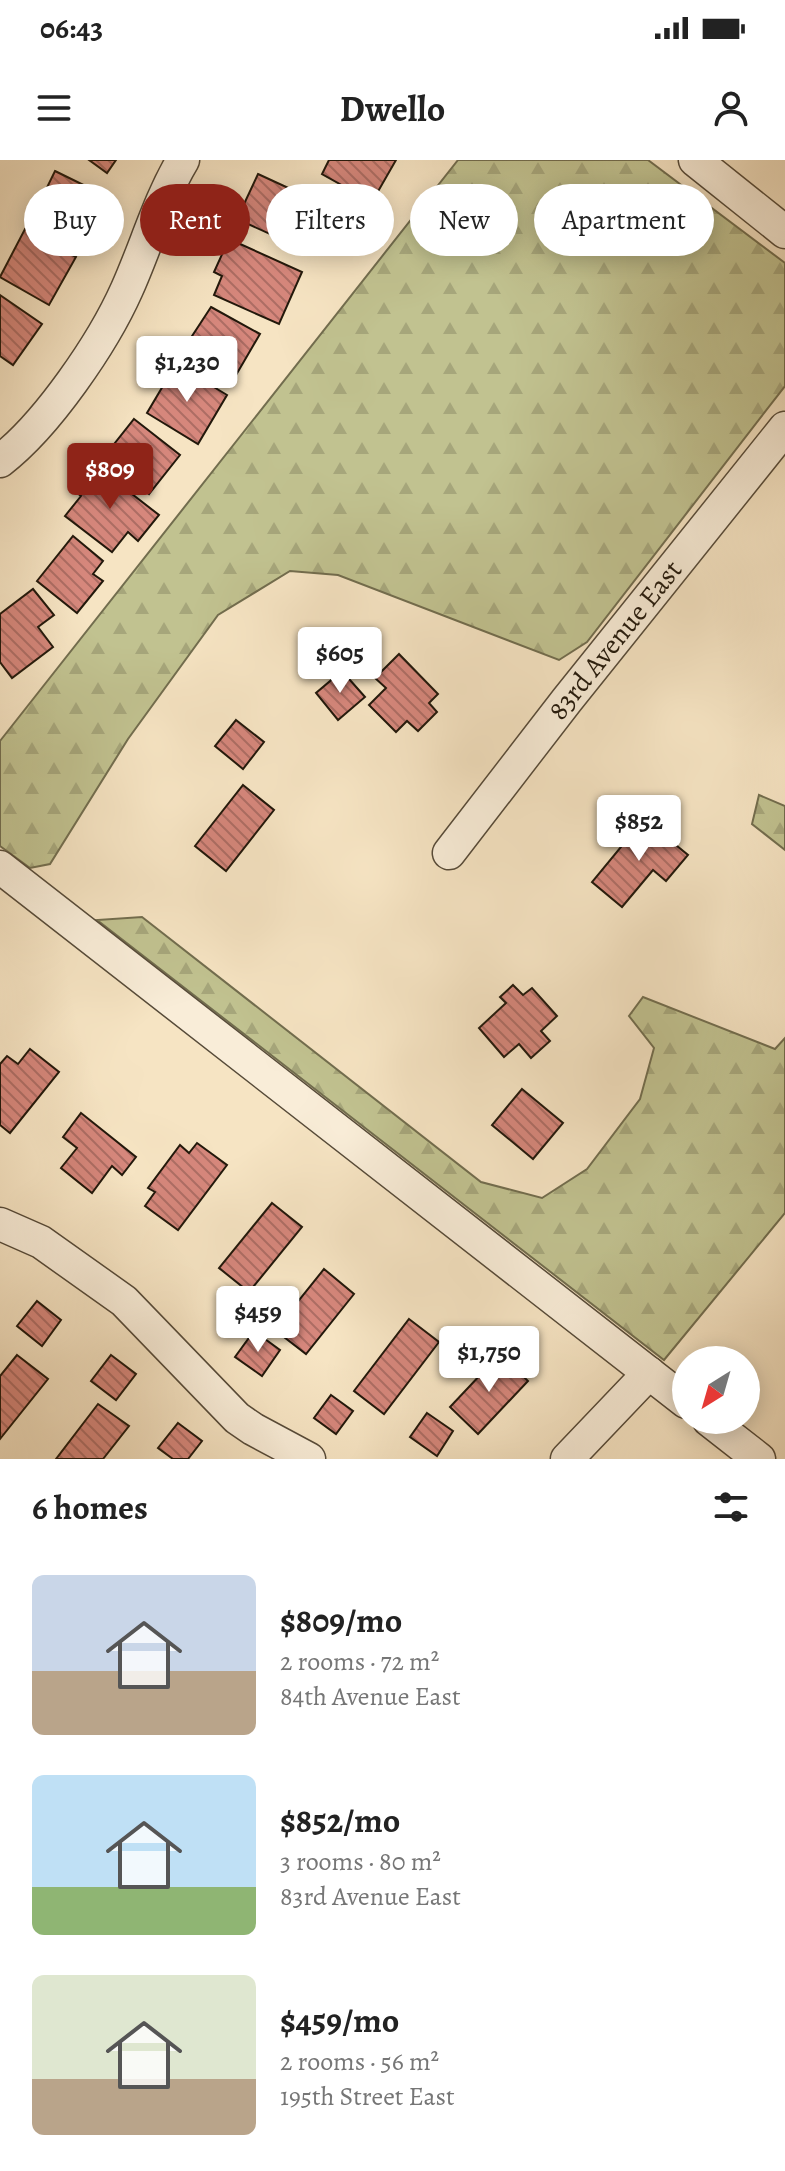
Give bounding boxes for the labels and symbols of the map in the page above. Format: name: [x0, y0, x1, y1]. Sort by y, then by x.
pin: $1,230: [122, 336, 252, 404]
pin: $809: [63, 443, 157, 511]
street label: 83rd Avenue East: [539, 552, 691, 728]
pin: $605: [293, 627, 387, 695]
pin: $852: [592, 795, 686, 863]
pin: $459: [211, 1286, 305, 1354]
pin: $1,750: [424, 1326, 554, 1394]
north arrow: [672, 1346, 760, 1434]

